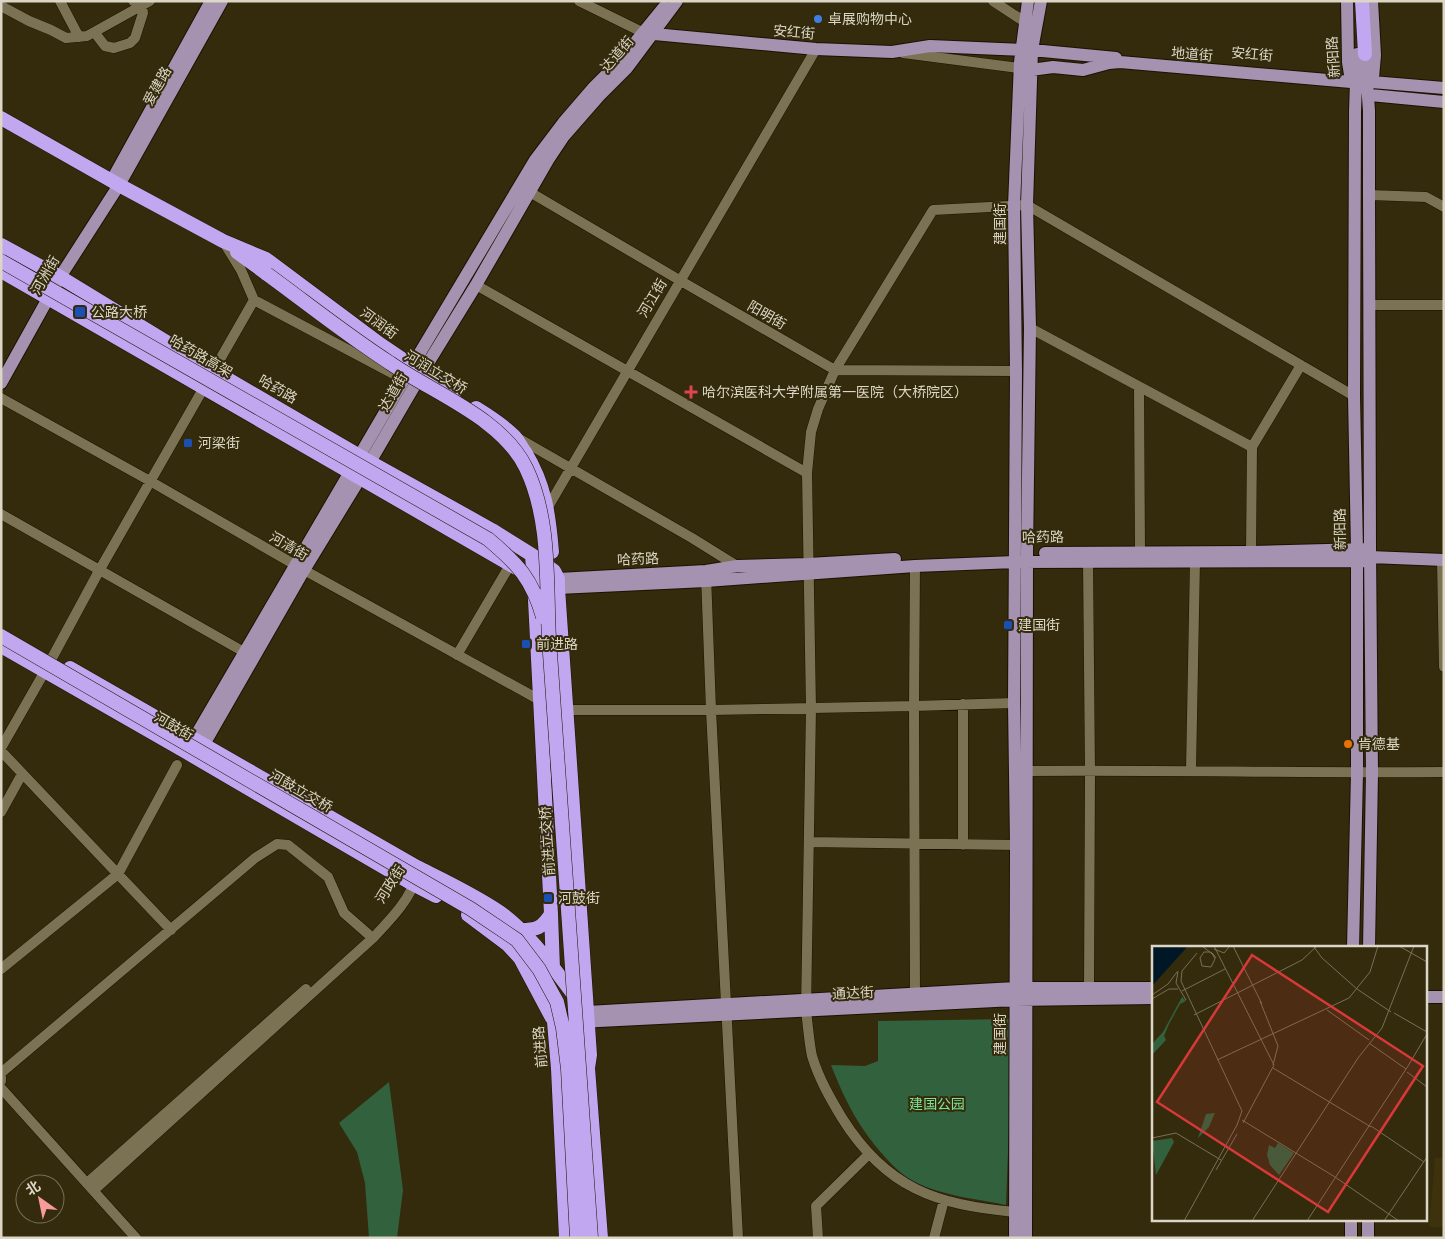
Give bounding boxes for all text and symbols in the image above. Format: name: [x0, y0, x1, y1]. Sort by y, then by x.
place label: 卓展购物中心: [828, 11, 912, 28]
marker: 卓展购物中心: [812, 13, 824, 25]
street label: 安红街: [772, 22, 816, 43]
street label: 达道街: [597, 33, 638, 76]
street label: 新阳路: [1324, 35, 1343, 79]
street label: 地道街: [1170, 44, 1214, 65]
street label: 安红街: [1230, 44, 1274, 65]
street label: 爱建路: [140, 64, 175, 109]
street label: 建国街: [992, 203, 1009, 245]
street label: 河洲街: [28, 253, 63, 298]
street label: 河江街: [634, 276, 671, 321]
street label: 阳明街: [744, 298, 789, 333]
place label: 公路大桥: [91, 304, 147, 321]
street label: 河润街: [357, 304, 401, 343]
marker: 公路大桥: [73, 305, 87, 319]
street label: 哈药路高架: [166, 332, 235, 381]
street label: 河润立交桥: [401, 347, 470, 398]
street label: 达道街: [376, 370, 411, 415]
street label: 哈药路: [255, 372, 300, 407]
place label: 哈尔滨医科大学附属第一医院（大桥院区）: [702, 384, 968, 401]
marker: 哈尔滨医科大学附属第一医院（大桥院区）: [684, 385, 698, 399]
place label: 河梁街: [198, 435, 240, 452]
marker: 河梁街: [182, 437, 194, 449]
street label: 新阳路: [1332, 508, 1349, 550]
street label: 河清街: [266, 529, 311, 564]
street label: 哈药路: [1022, 529, 1064, 546]
street label: 哈药路: [617, 550, 659, 569]
place label: 建国街: [1018, 617, 1060, 634]
marker: 建国街: [1002, 619, 1014, 631]
place label: 前进路: [536, 636, 578, 653]
marker: 前进路: [520, 638, 532, 650]
street label: 河鼓街: [151, 709, 196, 744]
place label: 肯德基: [1358, 736, 1400, 753]
marker: 肯德基: [1342, 738, 1354, 750]
street label: 河鼓立交桥: [266, 767, 335, 816]
street label: 前进立交桥: [537, 805, 558, 876]
street label: 河政街: [372, 862, 409, 907]
place label: 河鼓街: [558, 890, 600, 907]
marker: 河鼓街: [542, 892, 554, 904]
inset map: [1152, 946, 1428, 1222]
street label: 通达街: [832, 984, 874, 1003]
street label: 建国街: [992, 1013, 1009, 1055]
street label: 前进路: [530, 1025, 551, 1069]
park label: 建国公园: [909, 1096, 965, 1113]
north arrow: [15, 1174, 65, 1224]
text: 北: [23, 1178, 44, 1199]

